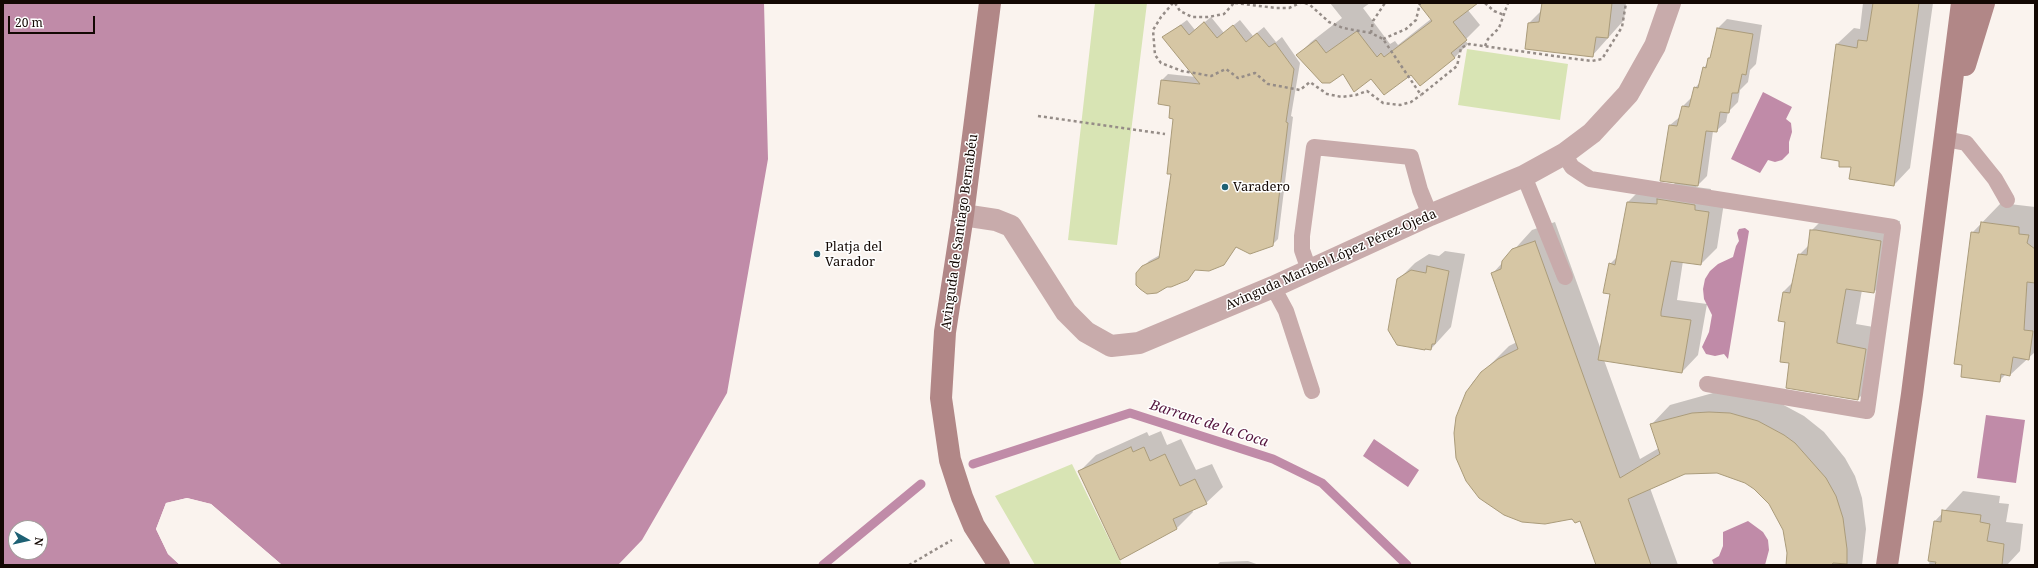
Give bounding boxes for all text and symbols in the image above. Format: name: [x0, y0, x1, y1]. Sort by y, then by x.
scale bar: [10, 8, 97, 34]
text: 20 m: [15, 14, 43, 31]
street label: Avinguda de Santiago Bernabéu: [939, 133, 981, 331]
place label: Varadero: [1233, 179, 1290, 195]
marker: Varadero: [1220, 182, 1230, 192]
street label: Avinguda Maribel López Pérez-Ojeda: [1223, 206, 1439, 314]
place label: Platja del Varador: [825, 239, 882, 270]
marker: Platja del Varador: [812, 249, 822, 259]
water label: Barranc de la Coca: [1148, 397, 1270, 451]
north arrow: [8, 520, 48, 560]
text: N: [31, 536, 47, 547]

